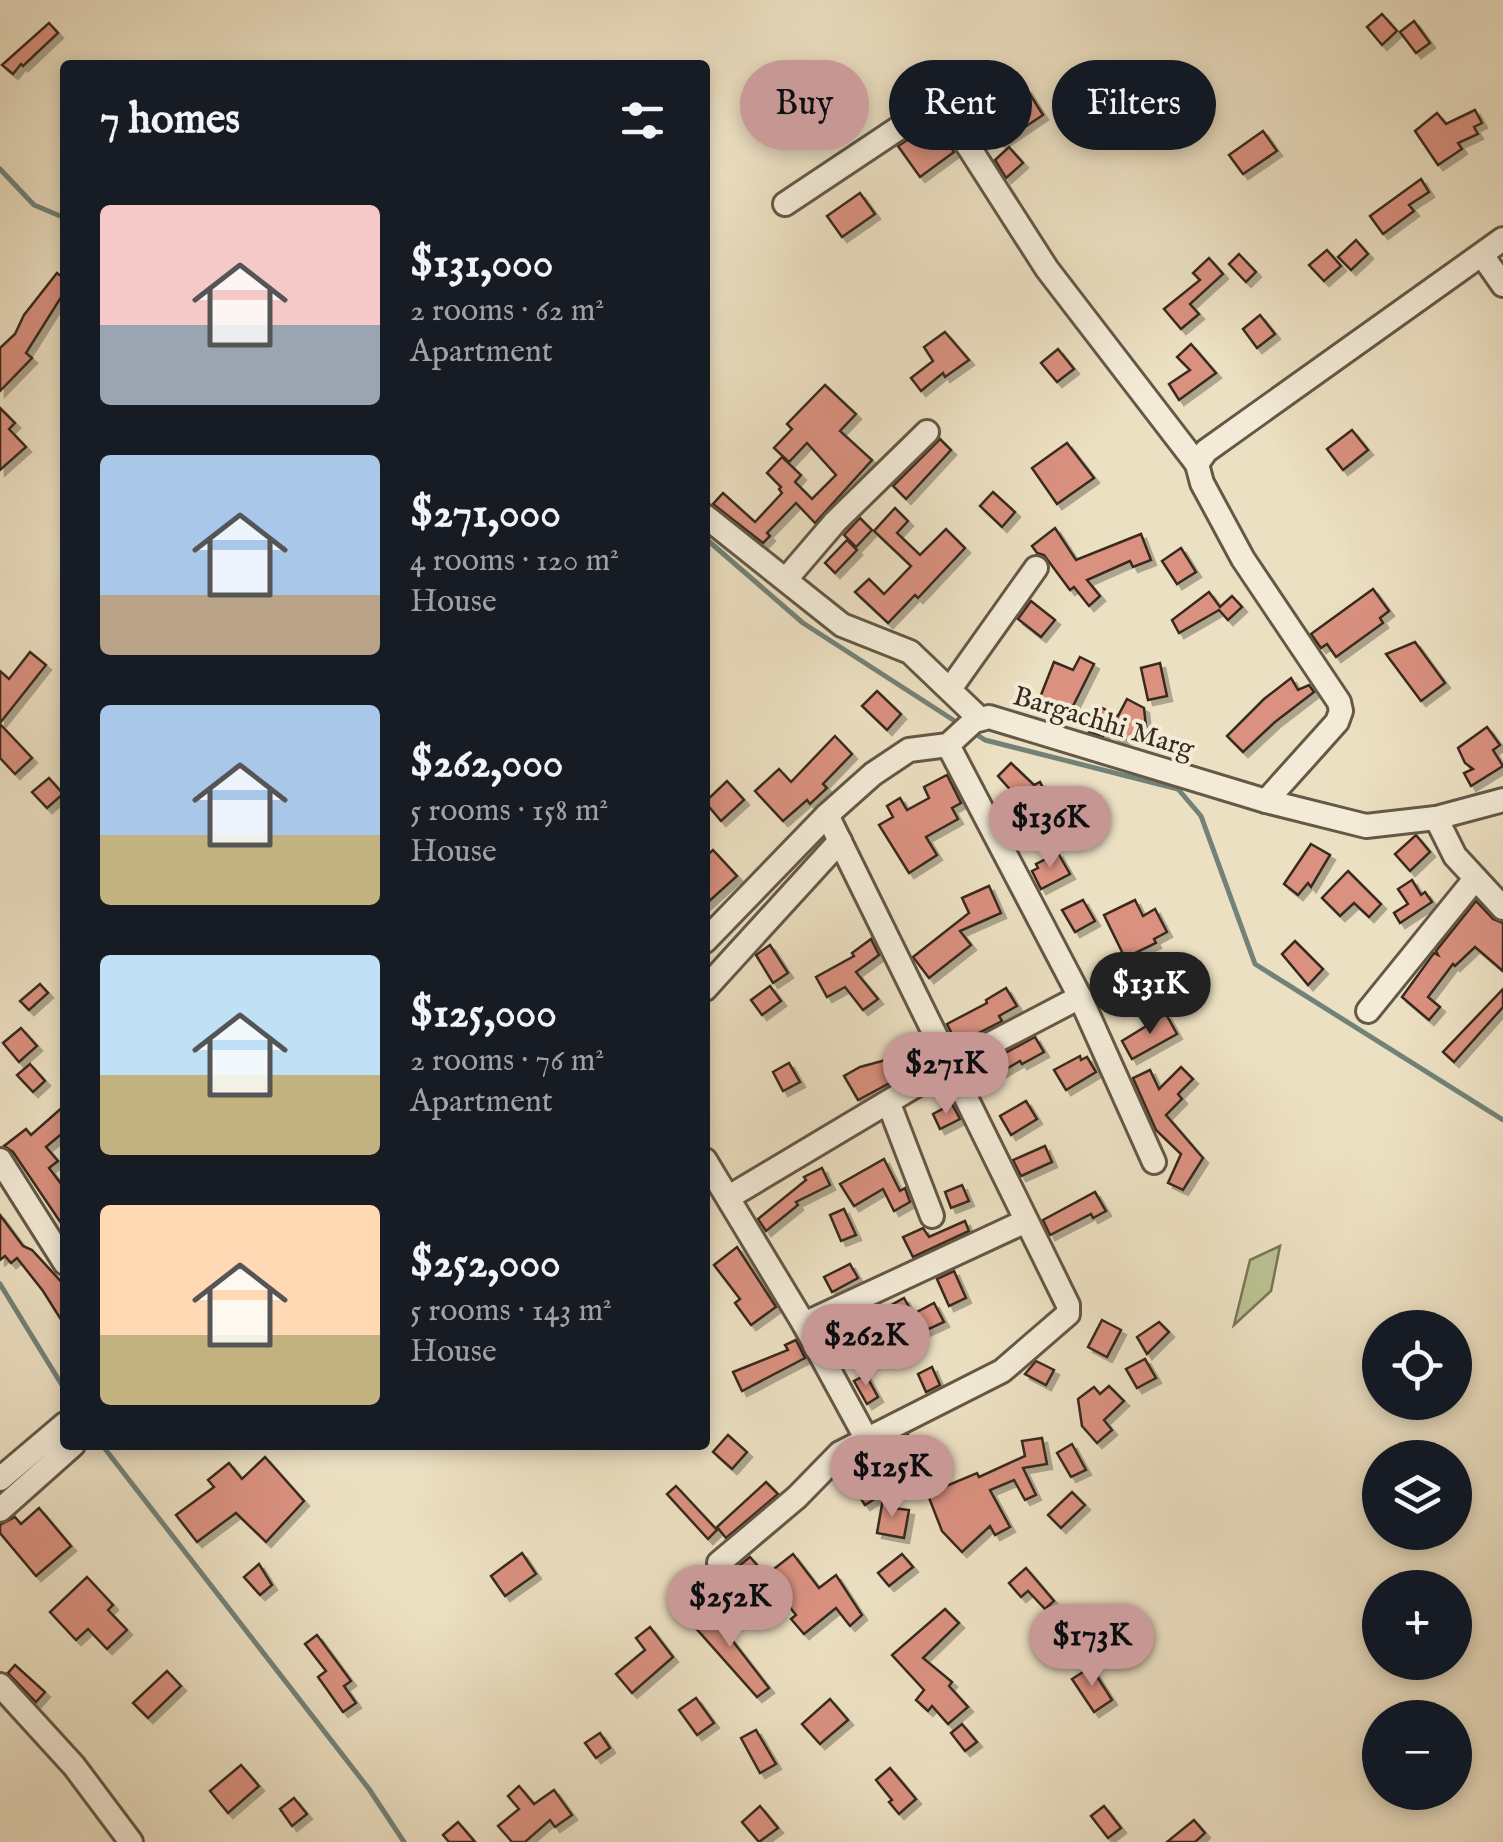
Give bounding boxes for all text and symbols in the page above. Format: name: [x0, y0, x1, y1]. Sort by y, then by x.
chip: Buy: [740, 60, 869, 150]
chip: Rent: [889, 60, 1032, 150]
chip: Filters: [1052, 60, 1216, 150]
icon: filters: [615, 93, 670, 148]
text: 7 homes: [100, 94, 240, 147]
text: $131,000: [410, 238, 553, 291]
icon: home: [180, 245, 300, 365]
text: 2 rooms · 62 m²: [410, 291, 604, 332]
text: Apartment: [410, 332, 553, 373]
text: $271,000: [410, 488, 561, 541]
icon: home: [180, 495, 300, 615]
text: 4 rooms · 120 m²: [410, 541, 619, 582]
text: House: [410, 582, 497, 623]
street label: Bargachhi Marg: [1008, 679, 1199, 768]
text: $262,000: [410, 738, 563, 791]
icon: home: [180, 745, 300, 865]
pin: $136K: [980, 786, 1120, 871]
text: 5 rooms · 158 m²: [410, 791, 609, 832]
text: $136K: [1011, 798, 1089, 839]
text: House: [410, 832, 497, 873]
pin: $131K: [1080, 952, 1220, 1037]
text: $131K: [1112, 964, 1188, 1005]
text: $125,000: [410, 988, 557, 1041]
icon: home: [180, 995, 300, 1115]
pin: $271K: [876, 1032, 1016, 1117]
text: 2 rooms · 76 m²: [410, 1041, 604, 1082]
text: $271K: [905, 1044, 987, 1085]
text: Apartment: [410, 1082, 553, 1123]
text: $252,000: [410, 1238, 561, 1291]
icon: home: [180, 1245, 300, 1365]
text: 5 rooms · 143 m²: [410, 1291, 612, 1332]
pin: $262K: [796, 1304, 936, 1389]
map controls: [1362, 1310, 1472, 1810]
button: locate: [1362, 1310, 1472, 1420]
text: $262K: [824, 1316, 908, 1357]
text: House: [410, 1332, 497, 1373]
pin: $125K: [822, 1435, 962, 1520]
button: layers: [1362, 1440, 1472, 1550]
text: $125K: [852, 1447, 932, 1488]
pin: $252K: [660, 1565, 800, 1650]
button: +: [1362, 1570, 1472, 1680]
text: $252K: [689, 1577, 771, 1618]
pin: $173K: [1022, 1604, 1162, 1689]
text: $173K: [1052, 1616, 1132, 1657]
button: −: [1362, 1700, 1472, 1810]

